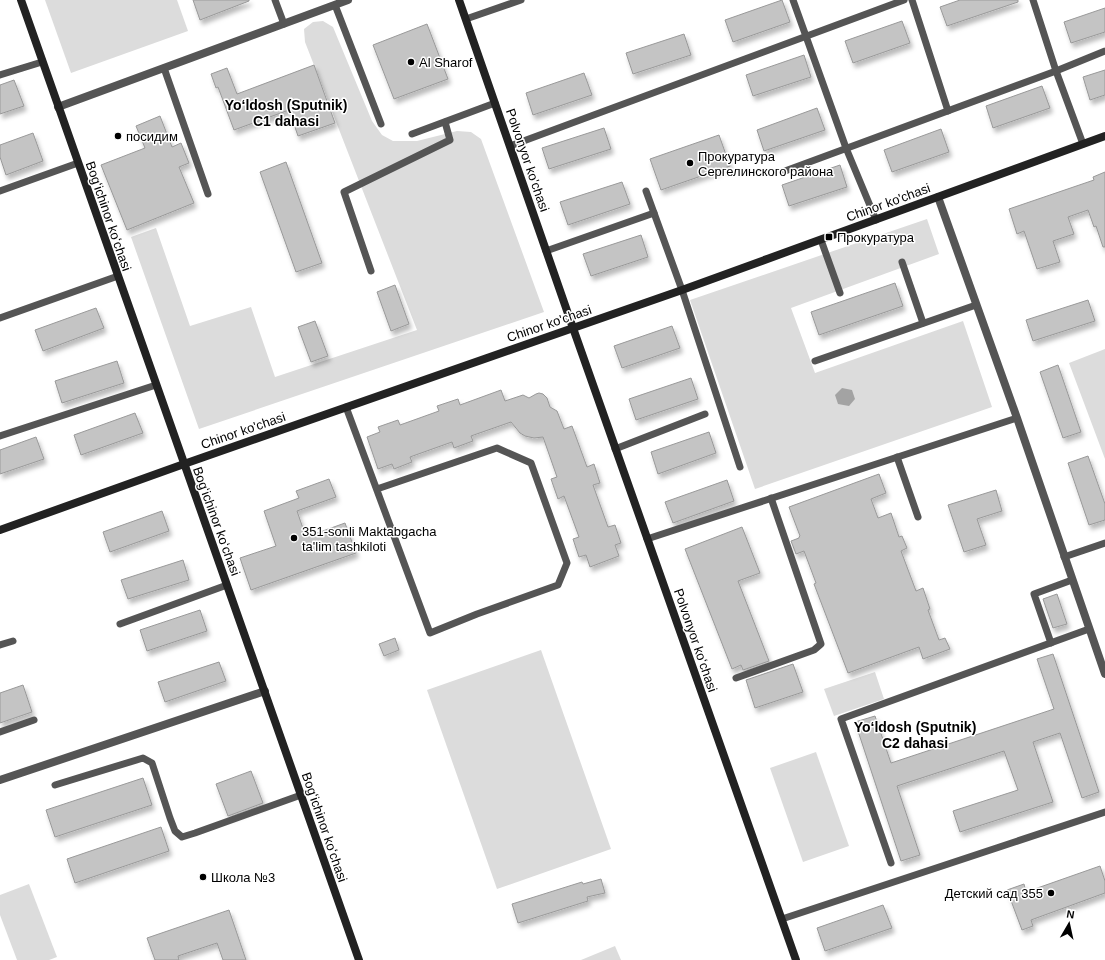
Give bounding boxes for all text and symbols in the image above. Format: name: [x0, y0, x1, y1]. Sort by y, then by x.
place label: Al Sharof: [419, 55, 473, 70]
marker: Al Sharof: [406, 57, 416, 67]
district label: Yo‘ldosh (Sputnik) C1 dahasi: [225, 97, 347, 129]
street label: Polvonyor ko'chasi: [503, 107, 552, 214]
place label: посидим: [126, 129, 178, 144]
marker: посидим: [113, 131, 123, 141]
place label: Прокуратура Сергелинского района: [698, 149, 834, 179]
marker: Прокуратура Сергелинского района: [685, 158, 695, 168]
street label: Bogʻichinor koʻchasi: [83, 159, 134, 273]
street label: Chinor ko'chasi: [844, 180, 932, 225]
place label: Прокуратура: [837, 230, 915, 245]
marker: Прокуратура: [824, 232, 834, 242]
street label: Chinor ko'chasi: [505, 302, 594, 345]
street label: Chinor ko'chasi: [199, 409, 288, 452]
street label: Bogʻichinor koʻchasi: [190, 465, 243, 578]
place label: 351-sonli Maktabgacha ta'lim tashkiloti: [302, 524, 437, 554]
marker: 351-sonli Maktabgacha ta'lim tashkiloti: [289, 533, 299, 543]
street label: Polvonyor koʻchasi: [671, 586, 720, 694]
district label: Yo‘ldosh (Sputnik) C2 dahasi: [854, 719, 976, 751]
street label: Bogʻichinor koʻchasi: [299, 770, 350, 884]
place label: Школа №3: [211, 870, 275, 885]
marker: Школа №3: [198, 872, 208, 882]
place label: Детский сад 355: [945, 886, 1043, 901]
marker: Детский сад 355: [1046, 888, 1056, 898]
north arrow: [1049, 904, 1089, 944]
text: N: [1066, 908, 1075, 921]

